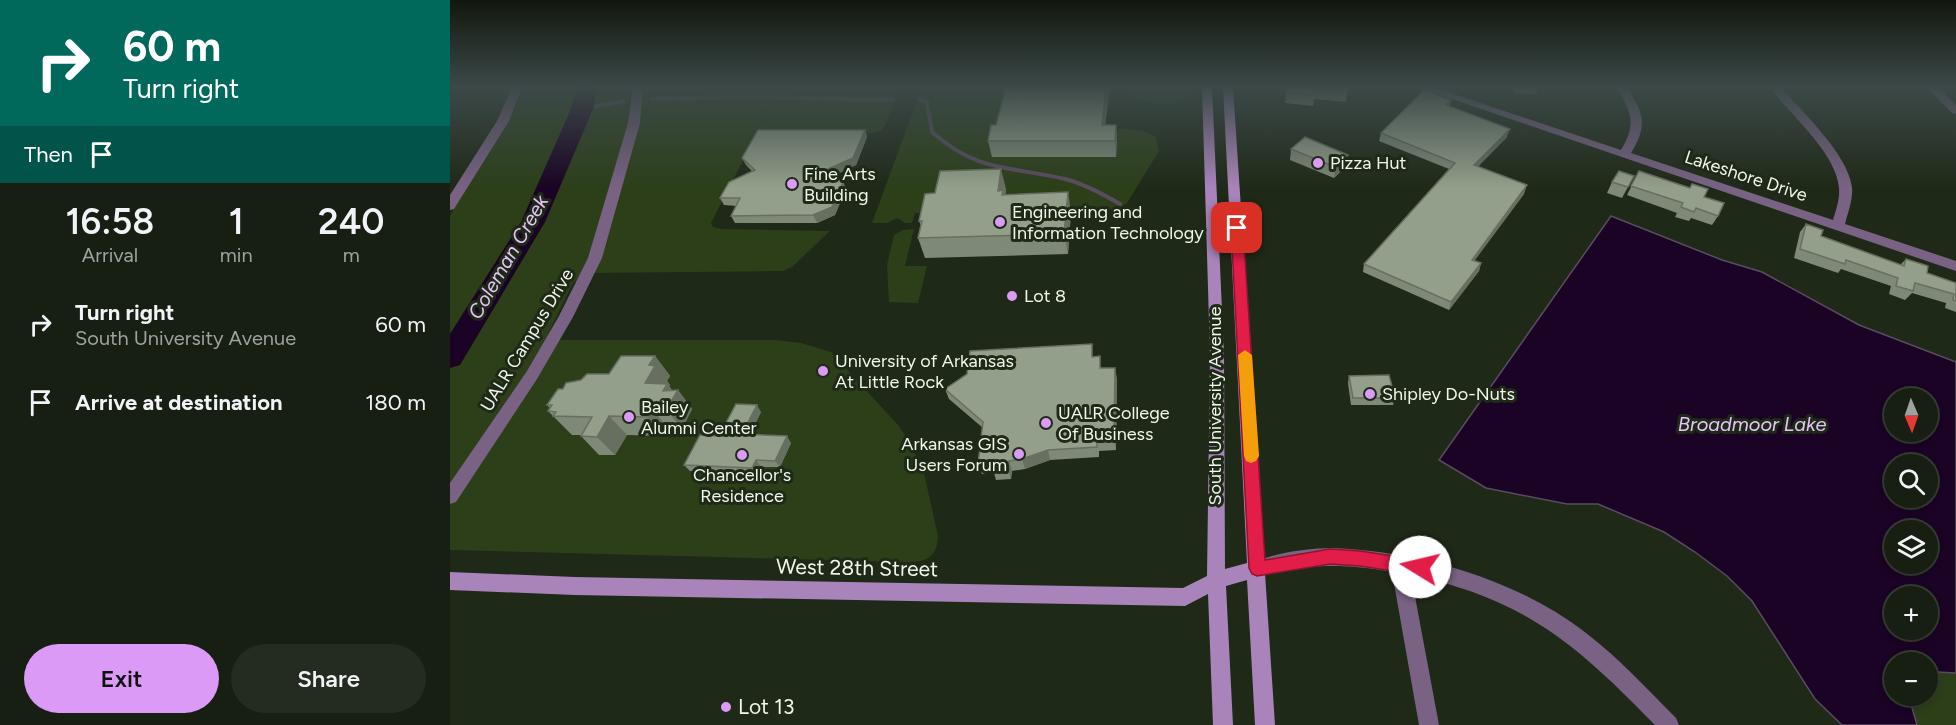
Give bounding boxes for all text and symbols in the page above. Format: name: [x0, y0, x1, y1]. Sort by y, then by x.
text: 60 m: [123, 21, 221, 72]
icon: right: [24, 24, 102, 102]
text: Turn right: [123, 72, 239, 105]
icon: arrive: [85, 138, 118, 171]
text: Then: [24, 141, 73, 168]
street label: Lakeshore Drive: [1682, 146, 1810, 206]
place label: Pizza Hut: [1330, 152, 1406, 174]
marker: Pizza Hut: [1311, 156, 1325, 170]
place label: Fine Arts Building: [804, 163, 876, 206]
marker: Fine Arts Building: [785, 177, 799, 191]
water label: Coleman Creek: [463, 190, 554, 323]
text: 16:58: [66, 200, 154, 243]
text: 1: [229, 200, 244, 243]
text: 240: [318, 200, 385, 243]
place label: Engineering and Information Technology: [1012, 201, 1204, 244]
pin: [1211, 202, 1262, 253]
icon: arrive: [1220, 211, 1253, 244]
marker: Engineering and Information Technology: [993, 215, 1007, 229]
text: Arrival: [82, 243, 138, 267]
text: min: [220, 243, 253, 267]
text: m: [343, 243, 360, 267]
street label: UALR Campus Drive: [476, 265, 578, 415]
place label: Lot 8: [1024, 285, 1066, 307]
marker: Lot 8: [1005, 289, 1019, 303]
text: Turn right: [75, 299, 174, 326]
street label: South University Avenue: [1204, 306, 1226, 506]
icon: right: [24, 308, 57, 341]
text: 60 m: [375, 311, 426, 338]
text: South University Avenue: [75, 326, 296, 350]
place label: University of Arkansas At Little Rock: [835, 350, 1014, 393]
marker: University of Arkansas At Little Rock: [816, 364, 830, 378]
place label: Shipley Do-Nuts: [1382, 383, 1515, 405]
icon: arrive: [24, 386, 57, 419]
marker: Shipley Do-Nuts: [1363, 387, 1377, 401]
north arrow: [1884, 388, 1938, 442]
map controls: [1884, 388, 1938, 706]
text: Arrive at destination: [75, 389, 283, 416]
text: 180 m: [365, 389, 426, 416]
place label: Bailey Alumni Center: [641, 396, 757, 439]
place label: UALR College Of Business: [1058, 402, 1170, 445]
marker: Bailey Alumni Center: [622, 410, 636, 424]
water label: Broadmoor Lake: [1678, 412, 1826, 436]
marker: UALR College Of Business: [1039, 416, 1053, 430]
place label: Arkansas GIS Users Forum: [901, 433, 1007, 476]
marker: Arkansas GIS Users Forum: [1012, 447, 1026, 461]
marker: Chancellor's Residence: [735, 448, 749, 462]
button: search: [1884, 454, 1938, 508]
place label: Chancellor's Residence: [693, 464, 791, 507]
button: layers: [1884, 520, 1938, 574]
position arrow: [1388, 535, 1452, 599]
street label: West 28th Street: [776, 554, 938, 581]
button: +: [1884, 586, 1938, 640]
button: Exit: [24, 644, 219, 713]
button: Share: [231, 644, 426, 713]
button: −: [1884, 652, 1938, 706]
place label: Lot 13: [738, 694, 794, 719]
marker: Lot 13: [719, 700, 733, 714]

